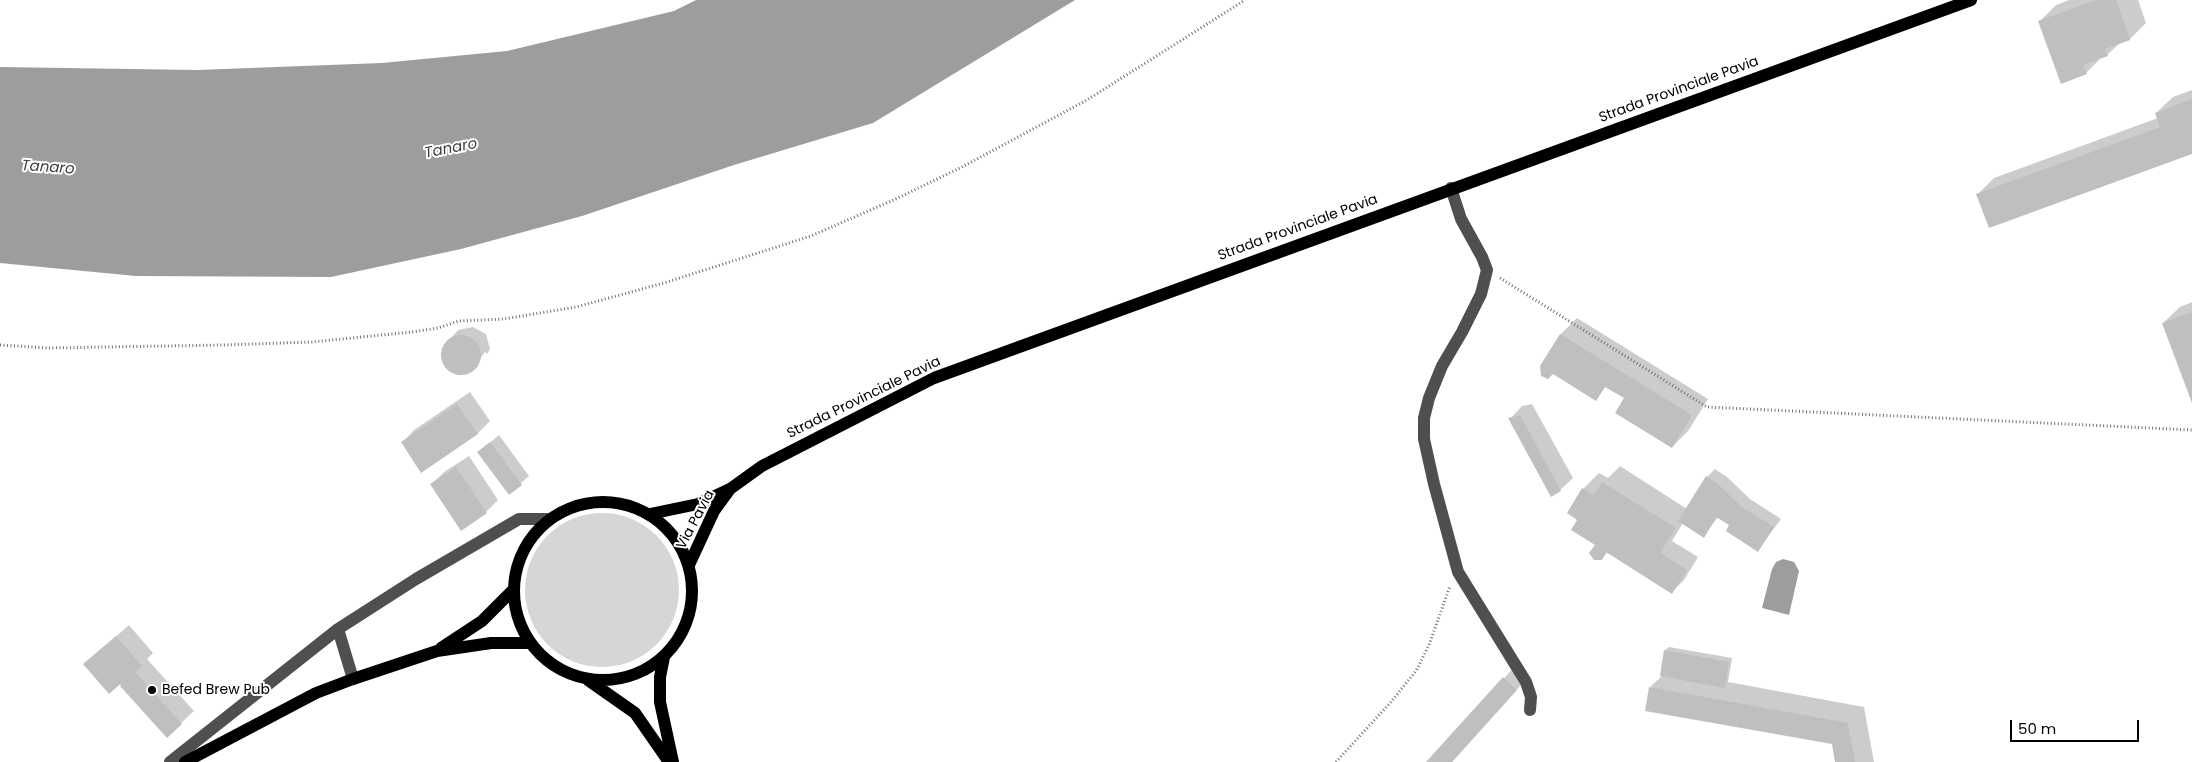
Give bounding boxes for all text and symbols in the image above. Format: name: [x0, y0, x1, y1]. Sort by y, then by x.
street label: Strada Provinciale Pavia: [1597, 53, 1761, 127]
water label: Tanaro: [423, 135, 479, 163]
water label: Tanaro: [21, 157, 75, 179]
street label: Strada Provinciale Pavia: [1216, 191, 1380, 265]
street label: Strada Provinciale Pavia: [784, 353, 944, 443]
street label: Via Pavia: [673, 488, 719, 552]
place label: Befed Brew Pub: [162, 682, 270, 698]
marker: Befed Brew Pub: [146, 684, 158, 696]
scale bar: [2012, 710, 2141, 742]
text: 50 m: [2018, 718, 2056, 739]

